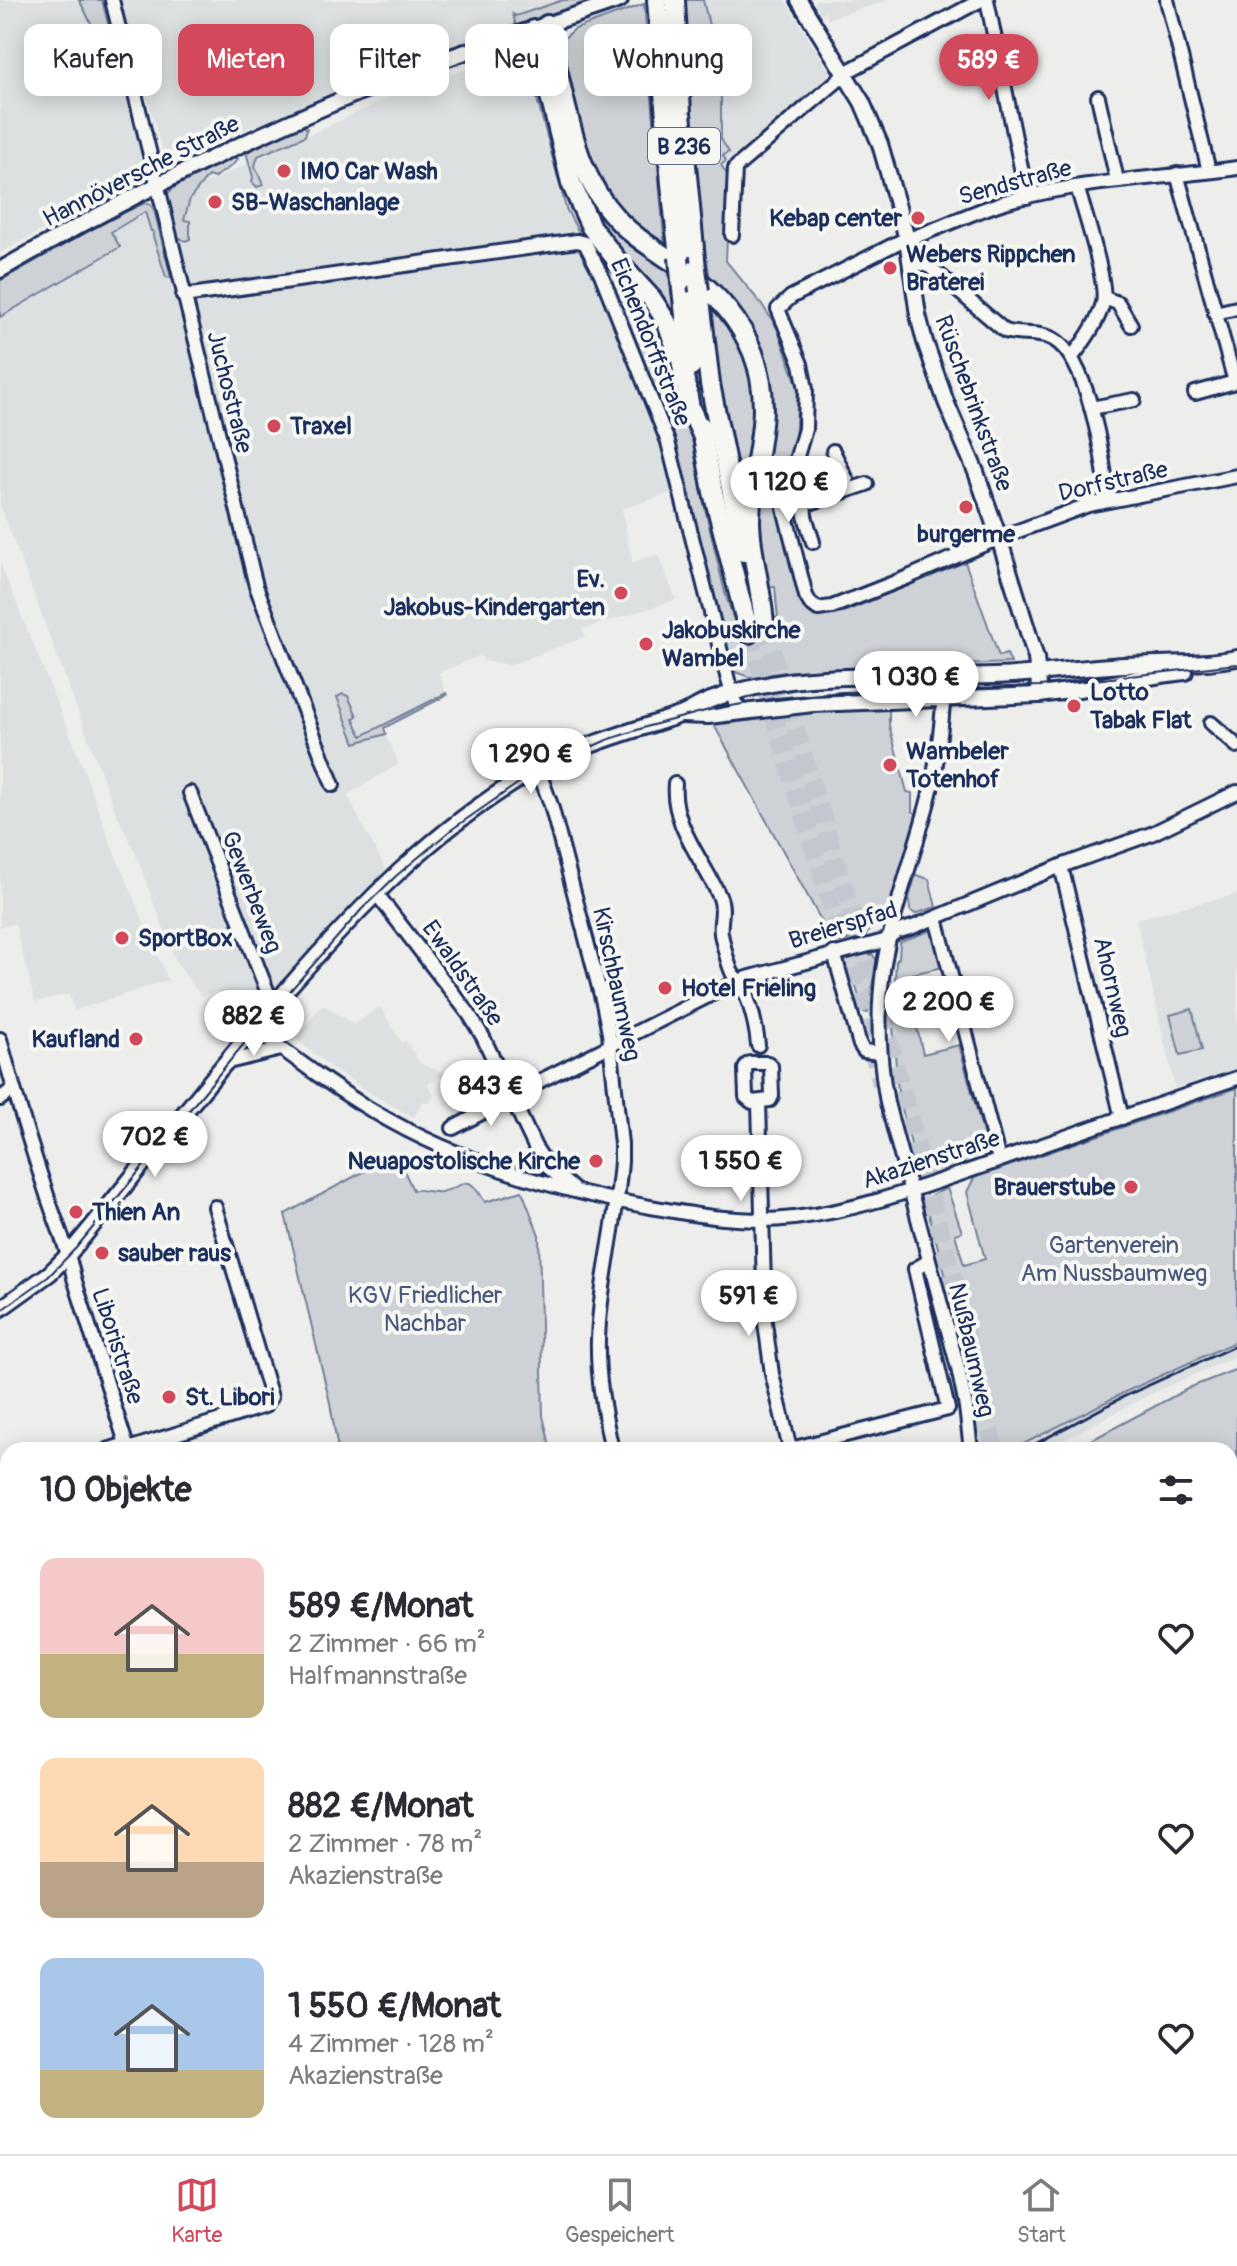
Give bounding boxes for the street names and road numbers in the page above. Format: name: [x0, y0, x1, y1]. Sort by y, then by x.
street label: Hannöversche Straße: [38, 109, 244, 234]
road number: B 236: [648, 128, 720, 164]
street label: Sendstraße: [955, 153, 1075, 211]
street label: Eichendorffstraße: [604, 254, 697, 431]
street label: Rüschebrinkstraße: [928, 311, 1019, 495]
street label: Juchostraße: [200, 328, 259, 456]
street label: Dorfstraße: [1056, 455, 1171, 508]
street label: Gewerbeweg: [215, 827, 288, 957]
street label: Breierspfad: [785, 895, 901, 956]
street label: Kirschbaumweg: [586, 904, 647, 1064]
street label: Ewaldstraße: [416, 915, 510, 1032]
street label: Ahornweg: [1087, 934, 1138, 1040]
street label: Akazienstraße: [859, 1124, 1004, 1195]
street label: Nußbaumweg: [942, 1280, 1001, 1420]
street label: Liboristraße: [85, 1284, 150, 1408]

